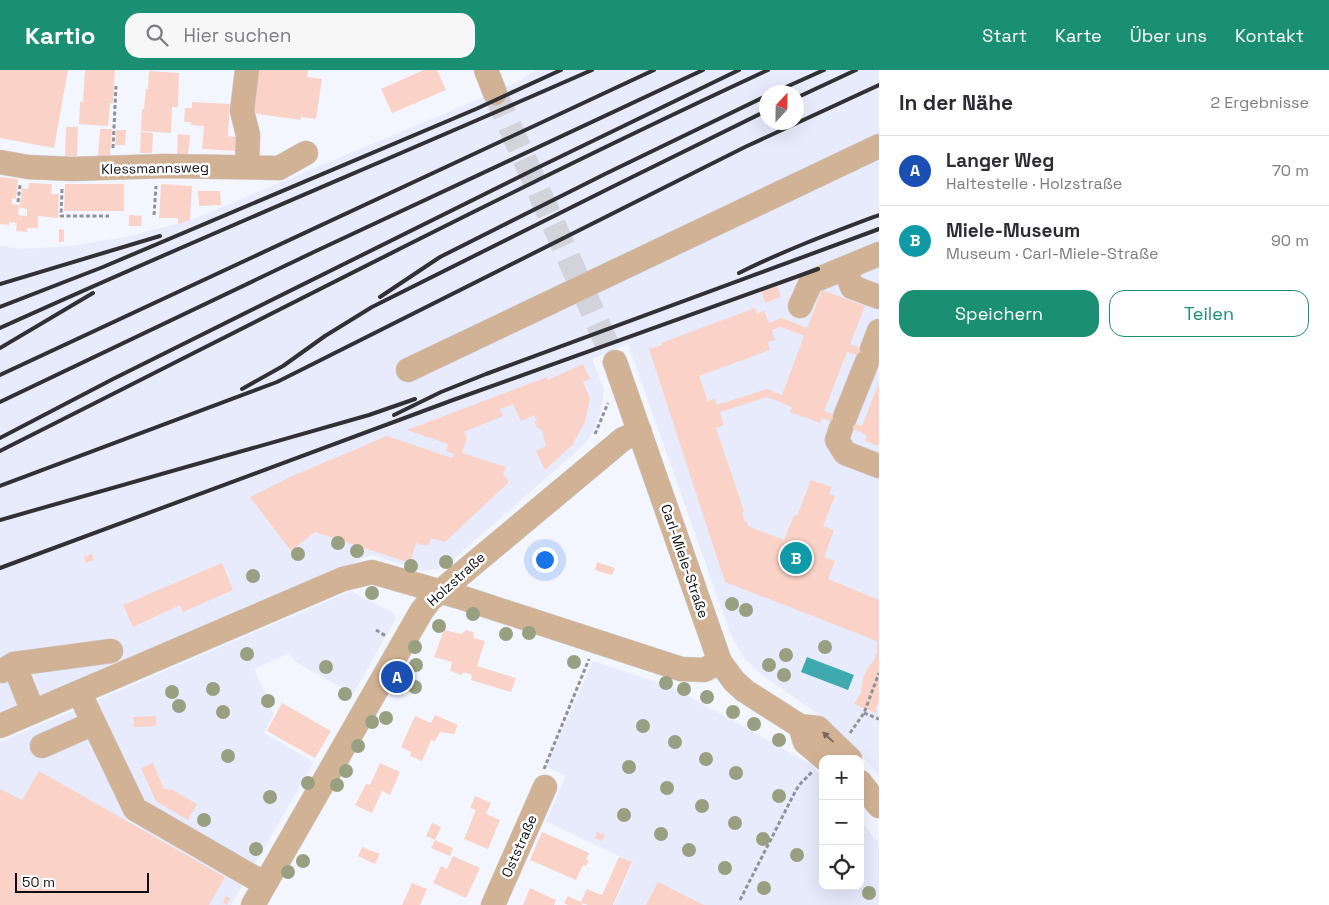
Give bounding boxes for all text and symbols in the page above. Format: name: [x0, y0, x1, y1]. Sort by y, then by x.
search box: [125, 13, 475, 58]
text: Kartio: [25, 20, 95, 51]
icon: search: [143, 21, 171, 49]
text: Hier suchen: [183, 23, 291, 48]
text: Start: [982, 24, 1027, 47]
text: Karte: [1055, 24, 1102, 47]
text: Über uns: [1130, 24, 1207, 47]
text: Kontakt: [1235, 24, 1304, 47]
north arrow: [759, 85, 804, 130]
text: In der Nähe: [899, 89, 1013, 116]
text: 2 Ergebnisse: [1210, 92, 1309, 113]
text: Langer Weg: [946, 148, 1054, 173]
street label: Klessmannsweg: [101, 158, 209, 178]
text: A: [910, 160, 920, 181]
text: 70 m: [1272, 160, 1309, 181]
text: Haltestelle · Holzstraße: [946, 173, 1122, 194]
text: Miele-Museum: [946, 218, 1080, 243]
text: B: [910, 230, 920, 251]
text: 90 m: [1271, 230, 1309, 251]
text: Museum · Carl-Miele-Straße: [946, 243, 1159, 264]
button: Speichern: [899, 290, 1099, 337]
button: Teilen: [1109, 290, 1309, 337]
street label: Carl-Miele-Straße: [657, 502, 713, 620]
pin: B: [780, 539, 812, 577]
your location: [532, 547, 558, 573]
street label: Holzstraße: [423, 548, 489, 610]
pin: A: [381, 658, 413, 696]
one-way arrow: [822, 731, 834, 743]
map controls: [819, 755, 864, 890]
button: +: [819, 755, 864, 800]
button: −: [819, 800, 864, 845]
street label: Oststraße: [497, 812, 541, 880]
button: locate: [819, 845, 864, 890]
scale bar: [15, 870, 149, 893]
text: 50 m: [22, 873, 55, 891]

